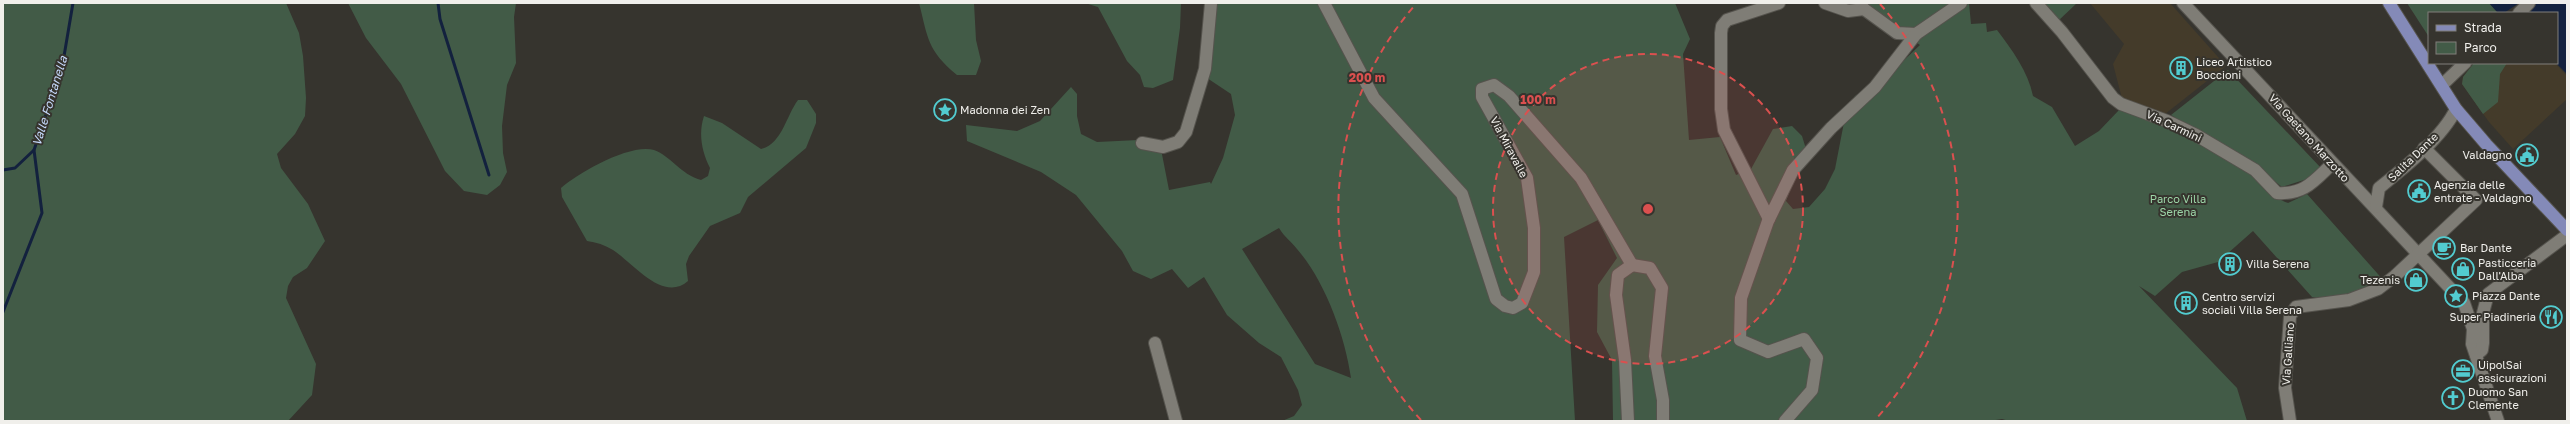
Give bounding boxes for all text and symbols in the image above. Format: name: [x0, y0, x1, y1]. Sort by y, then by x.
legend: [2428, 12, 2558, 64]
text: Strada: [2464, 20, 2502, 35]
text: Parco: [2464, 40, 2497, 55]
water label: Valle Fontanella: [29, 53, 71, 148]
building icon: Liceo Artistico Boccioni: [2168, 55, 2194, 81]
place label: Liceo Artistico Boccioni: [2196, 55, 2272, 81]
text: 200 m: [1349, 70, 1385, 85]
street label: Via Gaetano Marzotto: [2266, 91, 2353, 185]
text: 100 m: [1520, 92, 1556, 107]
place icon: Madonna dei Zen: [932, 97, 958, 123]
place label: Madonna dei Zen: [960, 103, 1050, 116]
street label: Via Carmini: [2144, 107, 2204, 144]
street label: Via Miravalle: [1488, 114, 1531, 179]
street label: Salita Dante: [2385, 130, 2440, 184]
public building icon: Valdagno: [2514, 142, 2540, 168]
place label: Valdagno: [2463, 148, 2512, 161]
public building icon: Agenzia delle entrate - Valdagno: [2406, 178, 2432, 204]
place label: Agenzia delle entrate - Valdagno: [2434, 178, 2532, 204]
park label: Parco Villa Serena: [2150, 192, 2206, 218]
centre of rings: [1641, 202, 1655, 216]
cafe icon: Bar Dante: [2431, 235, 2457, 261]
place label: Bar Dante: [2460, 241, 2512, 254]
building icon: Villa Serena: [2217, 251, 2243, 277]
shop icon: Pasticceria Dall'Alba: [2450, 256, 2476, 282]
place label: Pasticceria Dall'Alba: [2478, 256, 2536, 282]
place label: Villa Serena: [2246, 257, 2309, 270]
shop icon: Tezenis: [2403, 267, 2429, 293]
place label: Tezenis: [2360, 273, 2400, 286]
place icon: Piazza Dante: [2443, 283, 2469, 309]
place label: Piazza Dante: [2472, 289, 2540, 302]
building icon: Centro servizi sociali Villa Serena: [2173, 290, 2199, 316]
place label: Centro servizi sociali Villa Serena: [2202, 290, 2302, 316]
restaurant icon: Super Piadineria: [2538, 304, 2564, 330]
place label: Super Piadineria: [2449, 310, 2536, 323]
street label: Via Galliano: [2279, 322, 2296, 386]
office icon: UipolSai assicurazioni: [2450, 358, 2476, 384]
place label: UipolSai assicurazioni: [2478, 358, 2547, 384]
church icon: Duomo San Clemente: [2440, 385, 2466, 411]
place label: Duomo San Clemente: [2468, 385, 2528, 411]

